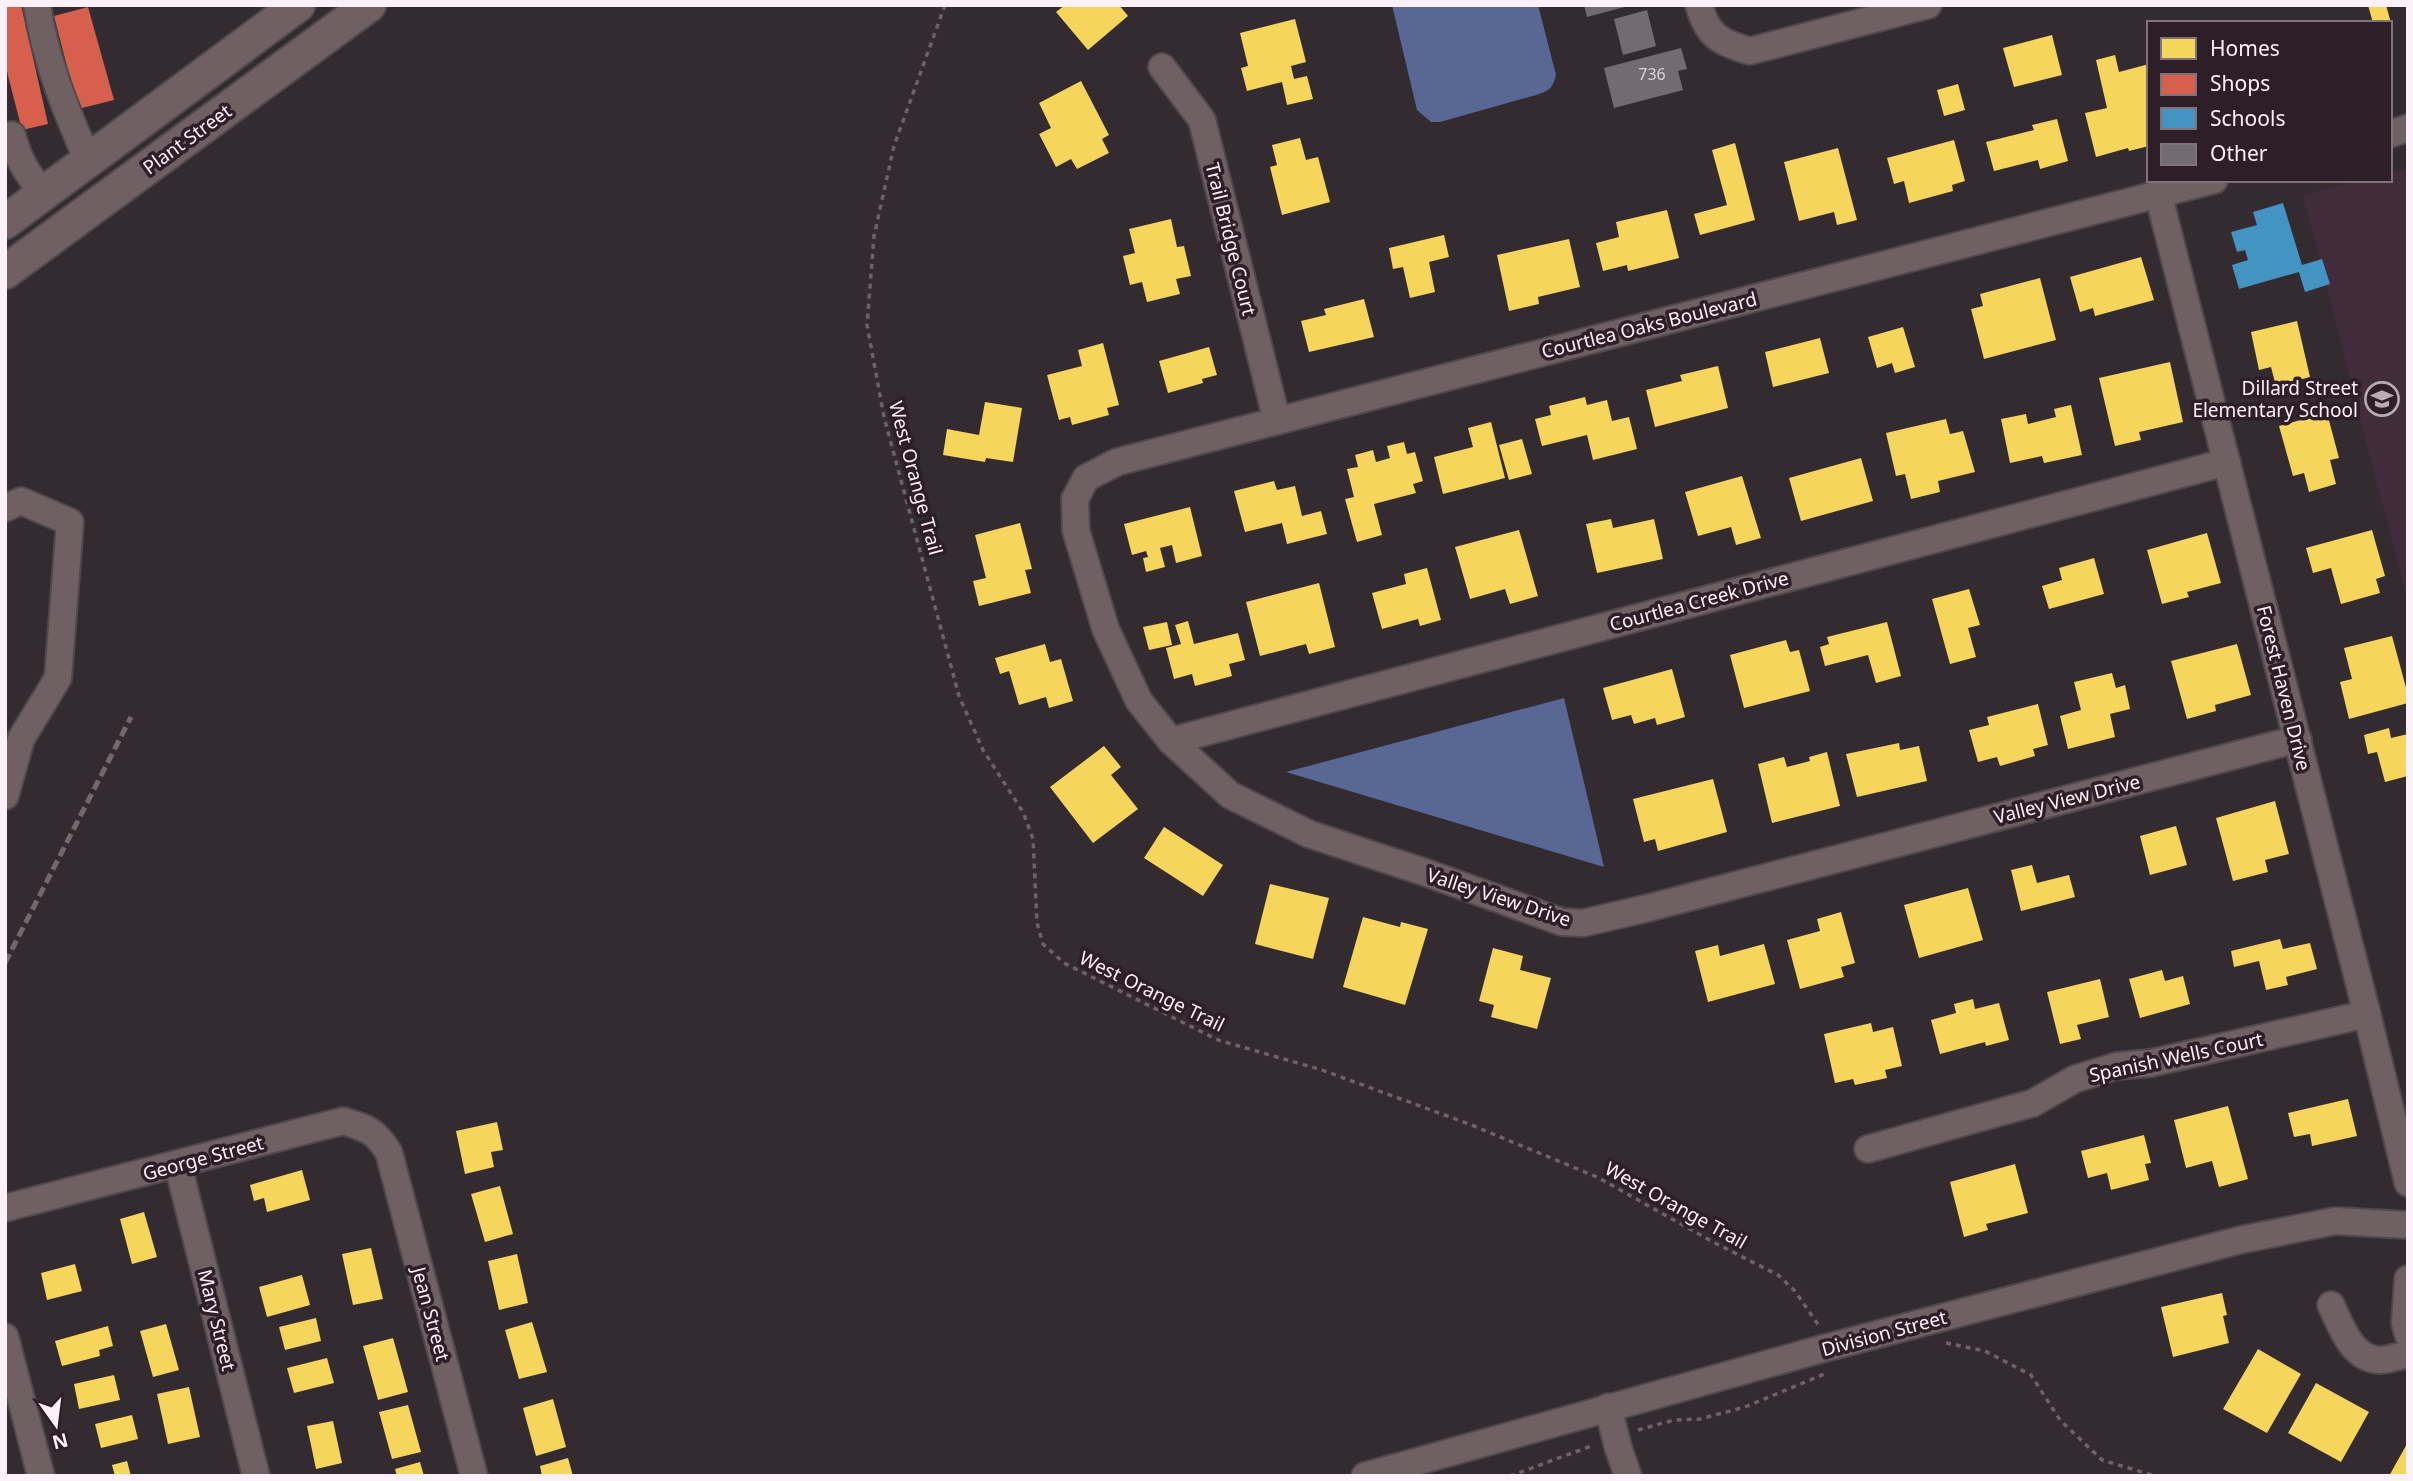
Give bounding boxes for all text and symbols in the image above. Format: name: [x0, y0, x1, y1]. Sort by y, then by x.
legend: [2147, 21, 2392, 182]
text: Homes: [2210, 34, 2280, 62]
house number: 736: [1638, 63, 1666, 85]
text: Shops: [2210, 69, 2270, 97]
street label: Plant Street: [137, 98, 237, 180]
text: Schools: [2210, 104, 2285, 132]
text: Other: [2210, 139, 2268, 167]
street label: Trail Bridge Court: [1199, 160, 1263, 318]
street label: Courtlea Oaks Boulevard: [1539, 286, 1759, 364]
place label: Dillard Street Elementary School: [2192, 375, 2358, 423]
school or university icon: Dillard Street Elementary School: [2363, 380, 2401, 418]
street label: West Orange Trail: [883, 398, 949, 558]
street label: Courtlea Creek Drive: [1607, 565, 1791, 637]
street label: Forest Haven Drive: [2251, 603, 2317, 773]
street label: Valley View Drive: [1991, 768, 2143, 830]
street label: Valley View Drive: [1424, 861, 1574, 933]
street label: West Orange Trail: [1075, 945, 1229, 1037]
street label: Spanish Wells Court: [2087, 1026, 2265, 1088]
street label: George Street: [140, 1129, 266, 1187]
street label: West Orange Trail: [1600, 1155, 1752, 1255]
street label: Jean Street: [405, 1262, 456, 1364]
street label: Mary Street: [192, 1267, 242, 1373]
street label: Division Street: [1819, 1304, 1950, 1362]
north arrow: [21, 1390, 91, 1460]
text: N: [49, 1427, 71, 1456]

